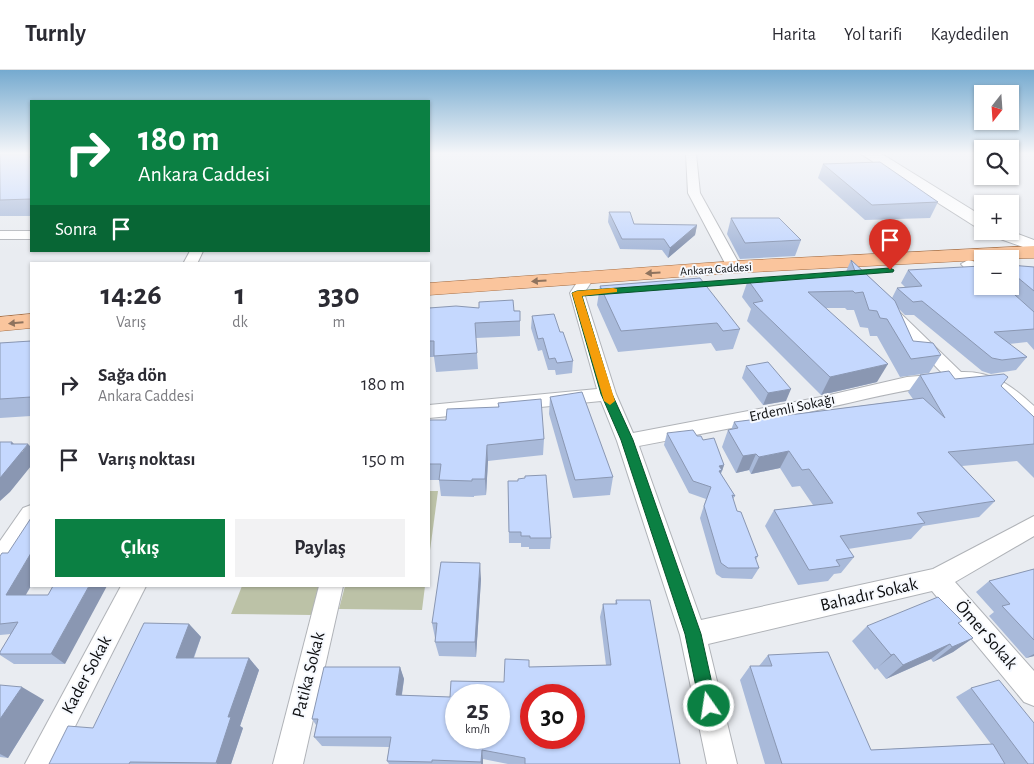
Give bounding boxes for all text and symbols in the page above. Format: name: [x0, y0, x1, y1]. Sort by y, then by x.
text: Turnly: [25, 22, 86, 46]
text: Harita: [772, 26, 816, 44]
text: Yol tarifi: [844, 26, 902, 44]
text: Kaydedilen: [930, 26, 1009, 44]
north arrow: [974, 85, 1019, 130]
map controls: [974, 85, 1019, 295]
icon: right: [55, 120, 120, 185]
text: 180 m: [138, 122, 220, 157]
button: search: [974, 140, 1019, 185]
text: Ankara Caddesi: [138, 163, 270, 185]
button: +: [974, 195, 1019, 240]
icon: arrive: [107, 215, 135, 243]
pin: [869, 219, 911, 270]
text: Sonra: [55, 220, 97, 239]
icon: arrive: [876, 226, 904, 254]
button: −: [974, 250, 1019, 295]
street label: Ankara Caddesi: [680, 261, 752, 277]
one-way arrow: [645, 269, 661, 277]
one-way arrow: [531, 277, 547, 285]
text: 14:26: [100, 280, 162, 310]
text: 1: [235, 280, 245, 310]
text: 330: [318, 280, 360, 310]
text: Varış: [116, 314, 146, 330]
text: dk: [232, 314, 248, 330]
text: m: [332, 314, 345, 330]
one-way arrow: [7, 319, 23, 327]
text: Sağa dön: [98, 366, 167, 385]
icon: right: [55, 371, 83, 399]
text: 180 m: [361, 375, 405, 394]
text: Ankara Caddesi: [98, 388, 194, 404]
street label: Erdemli Sokağı: [748, 392, 836, 424]
icon: arrive: [55, 446, 83, 474]
text: Varış noktası: [98, 450, 196, 469]
text: 150 m: [362, 450, 405, 469]
button: Çıkış: [55, 519, 225, 577]
button: Paylaş: [235, 519, 405, 577]
street label: Bahadır Sokak: [819, 575, 920, 615]
street label: Ömer Sokak: [952, 596, 1022, 673]
street label: Patika Sokak: [290, 629, 329, 720]
street label: Kader Sokak: [59, 632, 115, 717]
position arrow: [682, 679, 734, 731]
speed limit sign: 30: [520, 684, 585, 749]
text: 25: [466, 698, 489, 723]
text: km/h: [465, 723, 490, 735]

